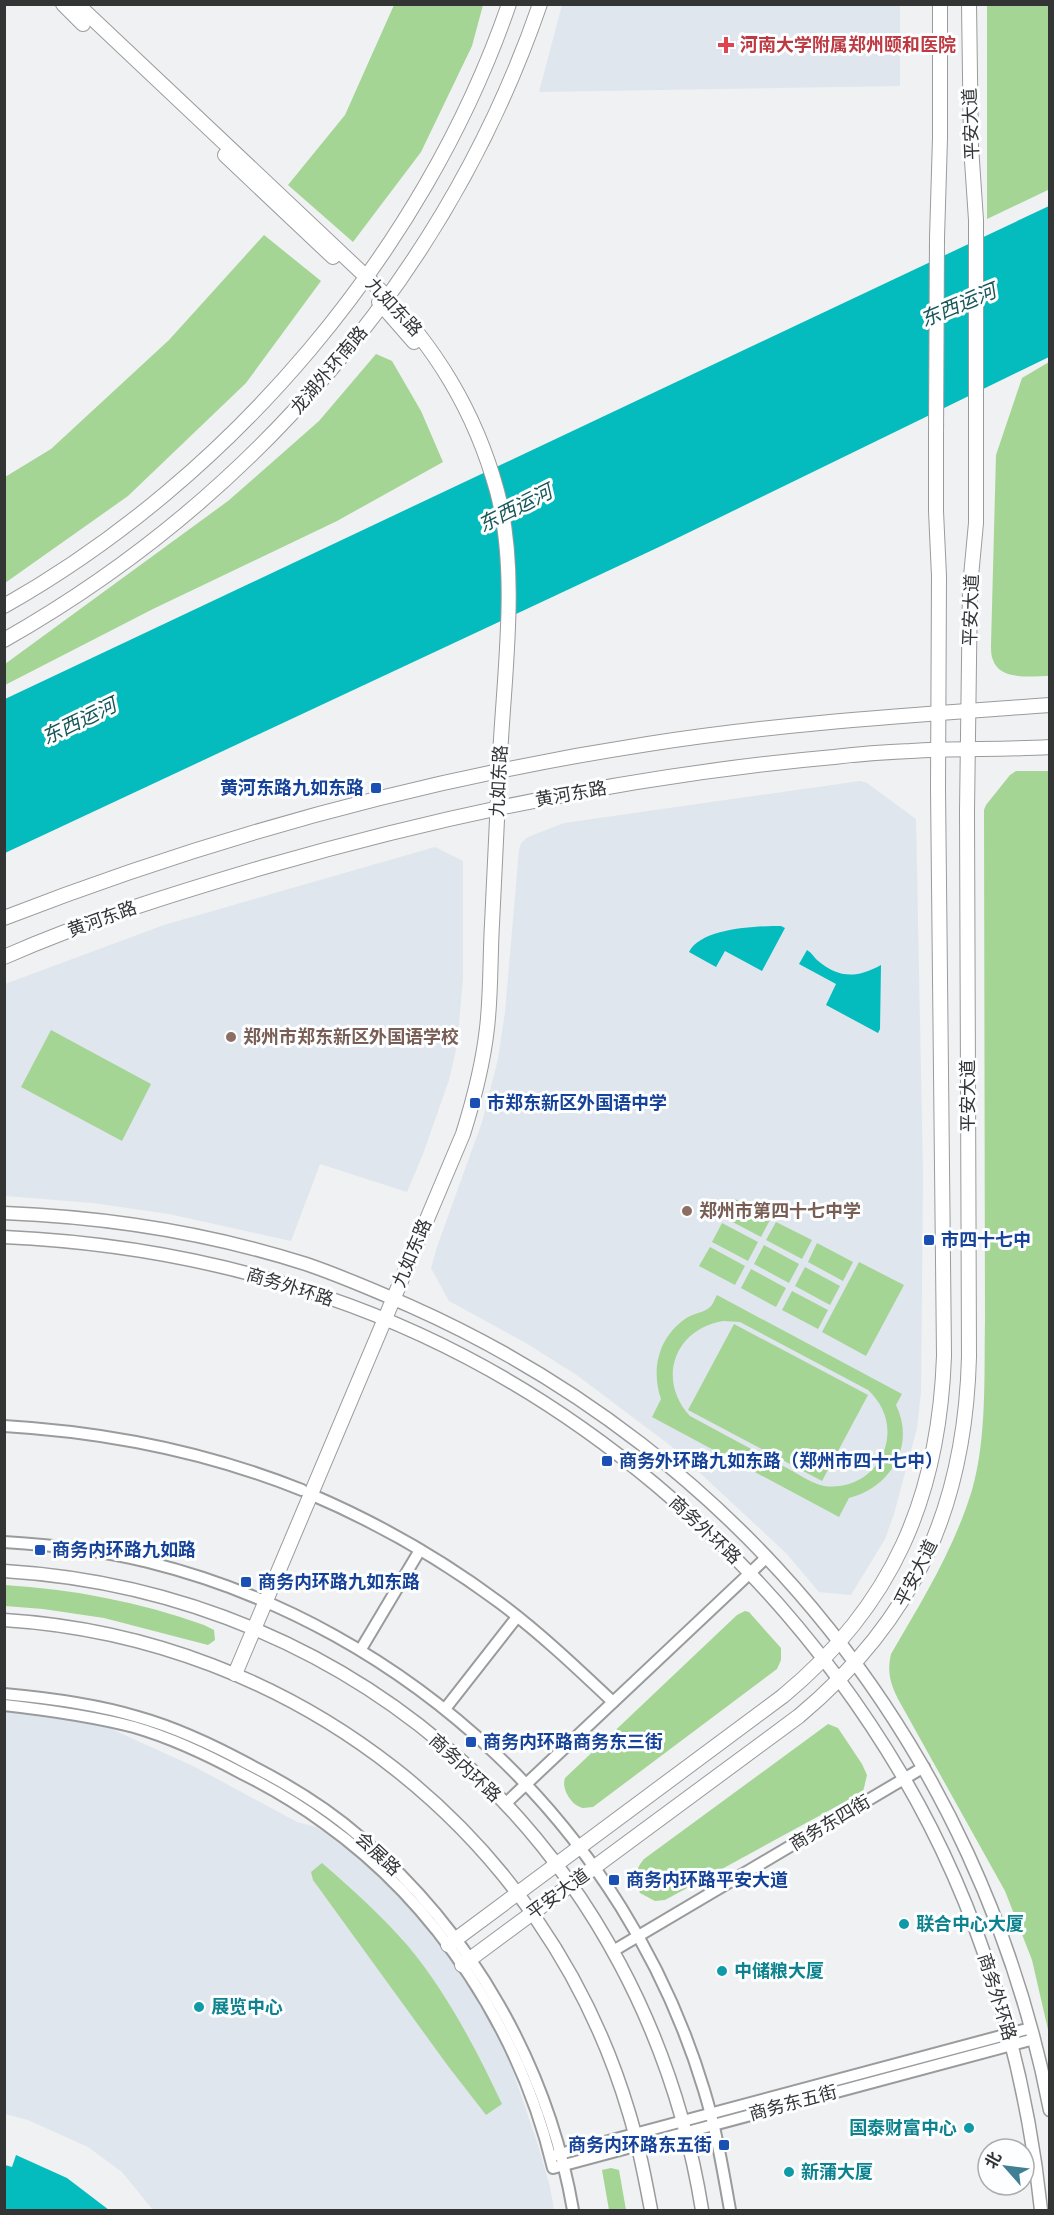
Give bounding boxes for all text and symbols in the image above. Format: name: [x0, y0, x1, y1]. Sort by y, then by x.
place label: 河南大学附属郑州颐和医院: [740, 33, 956, 55]
marker: 河南大学附属郑州颐和医院: [717, 36, 735, 54]
street label: 平安大道: [958, 88, 982, 160]
street label: 九如东路: [362, 272, 427, 340]
water label: 东西运河: [916, 276, 1003, 331]
street label: 龙湖外环南路: [285, 321, 371, 418]
water label: 东西运河: [473, 476, 559, 536]
street label: 平安大道: [958, 574, 982, 646]
water label: 东西运河: [37, 690, 123, 748]
street label: 九如东路: [485, 744, 511, 817]
place label: 黄河东路九如东路: [220, 776, 364, 798]
street label: 黄河东路: [533, 776, 608, 810]
marker: 黄河东路九如东路: [369, 781, 383, 795]
street label: 黄河东路: [64, 895, 139, 941]
place label: 郑州市郑东新区外国语学校: [243, 1025, 459, 1047]
marker: 郑州市郑东新区外国语学校: [224, 1030, 238, 1044]
street label: 平安大道: [956, 1060, 978, 1132]
place label: 市郑东新区外国语中学: [487, 1091, 667, 1113]
marker: 市郑东新区外国语中学: [468, 1096, 482, 1110]
place label: 郑州市第四十七中学: [699, 1199, 861, 1221]
marker: 郑州市第四十七中学: [680, 1204, 694, 1218]
street label: 九如东路: [387, 1215, 435, 1290]
place label: 市四十七中: [941, 1228, 1031, 1250]
marker: 市四十七中: [922, 1233, 936, 1247]
street label: 商务外环路: [244, 1262, 337, 1310]
place label: 商务外环路九如东路（郑州市四十七中）: [619, 1449, 943, 1471]
marker: 商务外环路九如东路（郑州市四十七中）: [600, 1454, 614, 1468]
street label: 商务外环路: [665, 1491, 746, 1568]
street label: 平安大道: [889, 1535, 941, 1610]
place label: 商务内环路九如路: [52, 1538, 196, 1560]
marker: 商务内环路九如路: [33, 1543, 47, 1557]
place label: 商务内环路九如东路: [258, 1570, 420, 1592]
marker: 商务内环路九如东路: [239, 1575, 253, 1589]
street label: 商务内环路: [425, 1729, 506, 1806]
place label: 商务内环路商务东三街: [483, 1730, 663, 1752]
marker: 商务内环路商务东三街: [464, 1735, 478, 1749]
street label: 商务东四街: [785, 1790, 874, 1855]
street label: 会展路: [351, 1827, 406, 1880]
street label: 平安大道: [522, 1863, 593, 1923]
place label: 商务内环路平安大道: [626, 1868, 788, 1890]
marker: 商务内环路平安大道: [607, 1873, 621, 1887]
place label: 联合中心大厦: [916, 1912, 1024, 1934]
marker: 联合中心大厦: [897, 1917, 911, 1931]
street label: 商务外环路: [974, 1950, 1022, 2043]
place label: 中储粮大厦: [734, 1959, 824, 1981]
marker: 中储粮大厦: [715, 1964, 729, 1978]
place label: 展览中心: [211, 1995, 283, 2017]
marker: 展览中心: [192, 2000, 206, 2014]
street label: 商务东五街: [746, 2080, 839, 2124]
place label: 国泰财富中心: [849, 2116, 957, 2138]
marker: 国泰财富中心: [962, 2121, 976, 2135]
place label: 商务内环路东五街: [568, 2133, 712, 2155]
north arrow: [976, 2137, 1036, 2197]
marker: 商务内环路东五街: [717, 2138, 731, 2152]
text: 北: [980, 2148, 1004, 2171]
place label: 新蒲大厦: [801, 2160, 873, 2182]
marker: 新蒲大厦: [782, 2165, 796, 2179]

